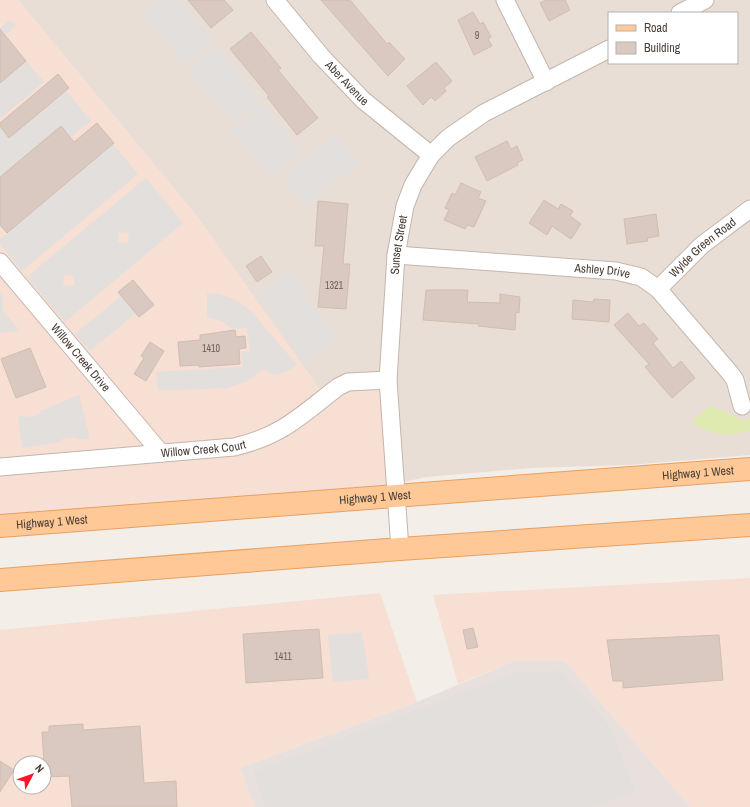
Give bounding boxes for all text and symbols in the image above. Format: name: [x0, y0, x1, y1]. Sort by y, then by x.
legend: [608, 12, 738, 64]
text: Road: [644, 20, 668, 36]
house number: 9: [475, 29, 480, 42]
text: Building: [644, 40, 681, 56]
street label: Aber Avenue: [321, 57, 372, 109]
street label: Sunset Street: [387, 214, 411, 275]
street label: Wylde Green Road: [666, 214, 739, 281]
street label: Ashley Drive: [573, 260, 632, 282]
house number: 1321: [325, 279, 344, 292]
street label: Willow Creek Drive: [47, 320, 114, 395]
house number: 1410: [202, 342, 221, 355]
street label: Willow Creek Court: [160, 436, 248, 461]
street label: Highway 1 West: [662, 462, 735, 484]
street label: Highway 1 West: [339, 487, 411, 508]
street label: Highway 1 West: [16, 511, 88, 533]
house number: 1411: [274, 650, 292, 663]
north arrow: [12, 755, 52, 795]
text: N: [32, 761, 47, 775]

